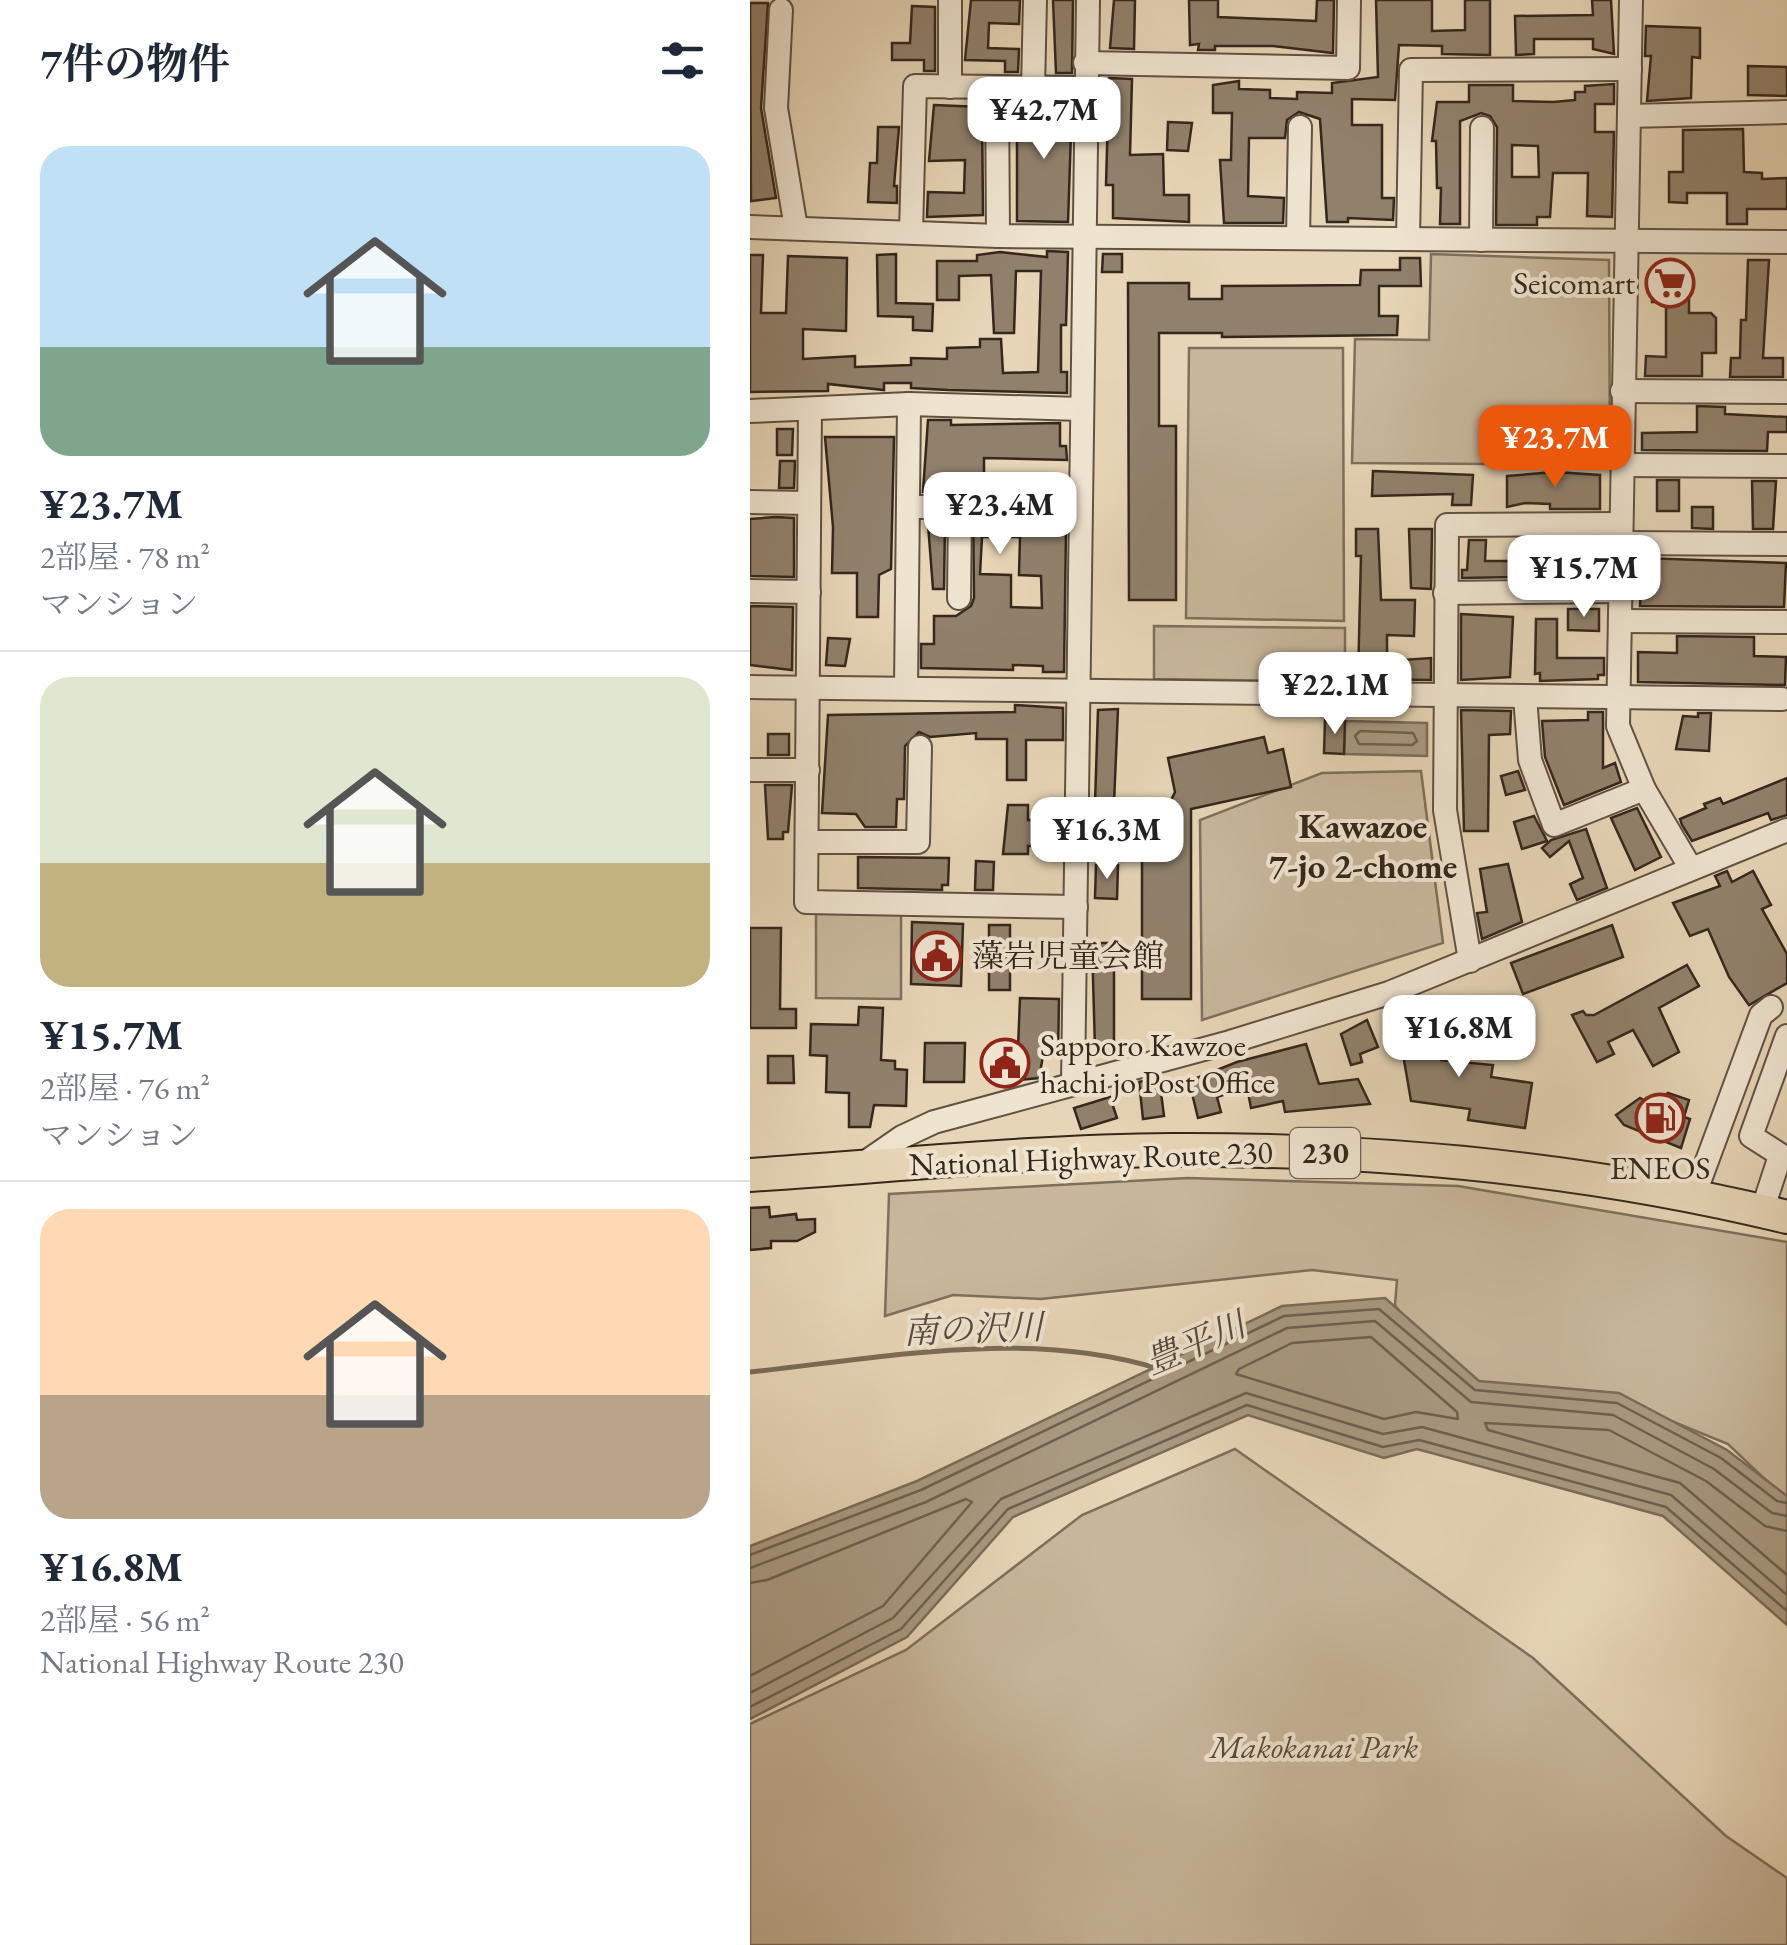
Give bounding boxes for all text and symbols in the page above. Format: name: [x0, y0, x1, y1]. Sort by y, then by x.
icon: filters: [655, 33, 710, 88]
text: 7件の物件: [40, 36, 230, 91]
pin: ¥42.7M: [963, 77, 1125, 162]
text: ¥42.7M: [990, 88, 1098, 130]
icon: home: [285, 211, 465, 391]
supermarket icon: Seicomart: [1644, 257, 1696, 309]
place label: Seicomart: [1513, 262, 1635, 304]
pin: ¥23.7M: [1474, 405, 1636, 490]
text: ¥23.7M: [1501, 416, 1609, 458]
pin: ¥23.4M: [919, 472, 1081, 557]
text: ¥23.7M: [40, 476, 183, 531]
text: ¥23.4M: [946, 483, 1054, 525]
pin: ¥15.7M: [1503, 535, 1665, 620]
text: 2部屋 · 78 m²: [40, 536, 210, 578]
text: ¥15.7M: [1530, 546, 1638, 588]
text: マンション: [40, 583, 199, 625]
pin: ¥22.1M: [1254, 652, 1416, 737]
text: ¥22.1M: [1281, 663, 1389, 705]
icon: home: [285, 742, 465, 922]
pin: ¥16.3M: [1026, 797, 1188, 882]
district label: Kawazoe 7-jo 2-chome: [1269, 803, 1457, 888]
text: ¥16.3M: [1053, 808, 1161, 850]
public building icon: 藻岩児童会館: [911, 930, 963, 982]
place label: 藻岩児童会館: [972, 935, 1164, 977]
pin: ¥16.8M: [1378, 995, 1540, 1080]
text: ¥16.8M: [1405, 1006, 1513, 1048]
text: ¥15.7M: [40, 1007, 183, 1062]
place label: Sapporo Kawzoe hachi jo Post Office: [1040, 1024, 1275, 1103]
public building icon: Sapporo Kawzoe hachi jo Post Office: [979, 1037, 1031, 1089]
text: 2部屋 · 76 m²: [40, 1067, 210, 1109]
fuel station icon: ENEOS: [1634, 1092, 1686, 1144]
text: マンション: [40, 1114, 199, 1156]
road number: 230: [1290, 1128, 1360, 1178]
street label: National Highway Route 230: [908, 1131, 1274, 1185]
place label: ENEOS: [1610, 1147, 1710, 1189]
icon: home: [285, 1274, 465, 1454]
water label: 豊平川: [1138, 1300, 1256, 1384]
water label: 南の沢川: [902, 1303, 1048, 1353]
text: ¥16.8M: [40, 1539, 183, 1594]
text: 2部屋 · 56 m²: [40, 1599, 210, 1641]
text: National Highway Route 230: [40, 1641, 404, 1683]
park label: Makokanai Park: [1208, 1726, 1419, 1768]

